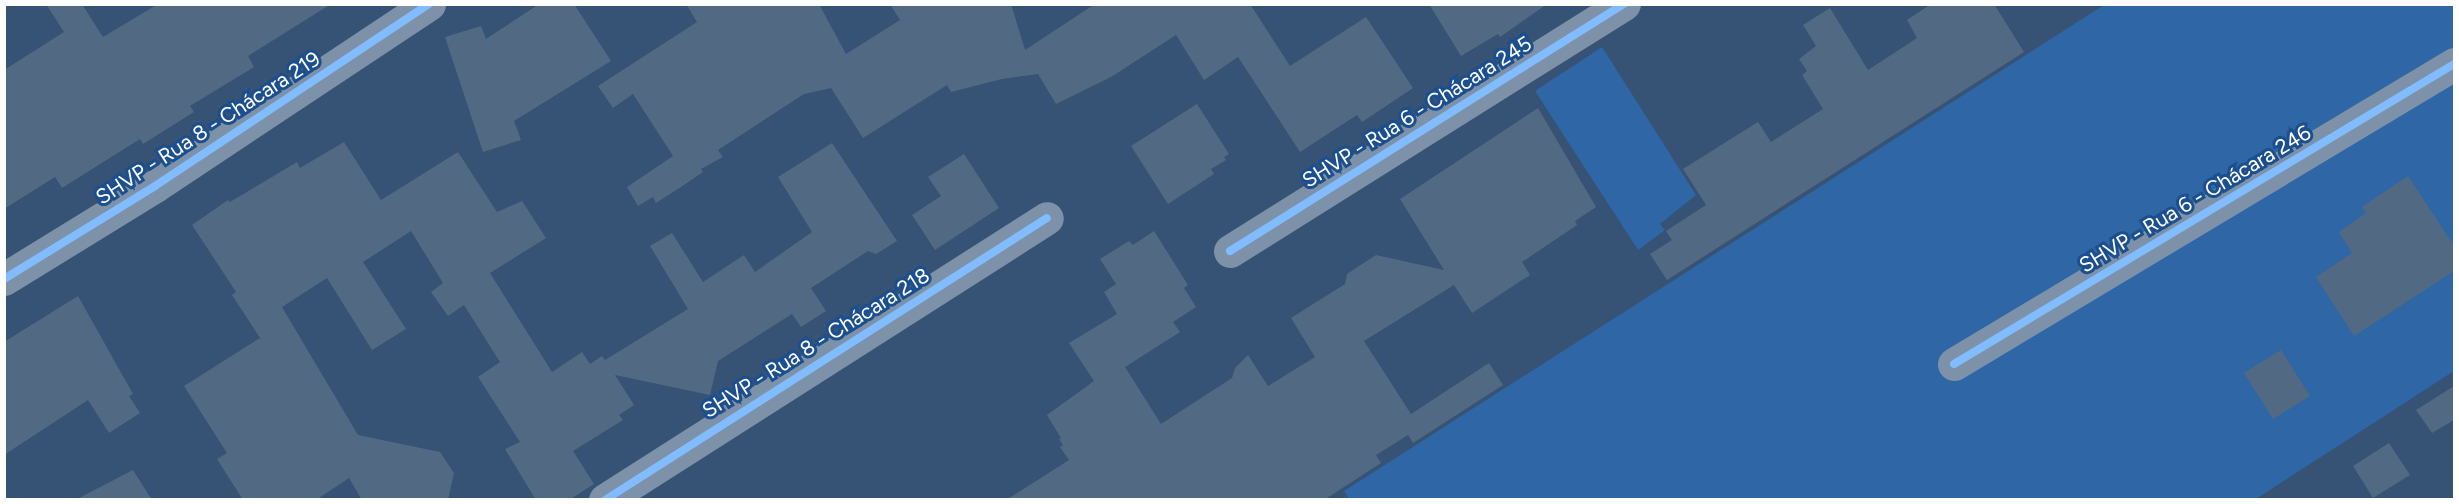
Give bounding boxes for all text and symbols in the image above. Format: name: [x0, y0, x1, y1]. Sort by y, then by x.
street label: SHVP - Rua 6 - Chácara 245: [1298, 31, 1536, 193]
street label: SHVP - Rua 8 - Chácara 219: [91, 46, 325, 210]
street label: SHVP - Rua 6 - Chácara 246: [2075, 120, 2315, 278]
street label: SHVP - Rua 8 - Chácara 218: [698, 263, 934, 423]

